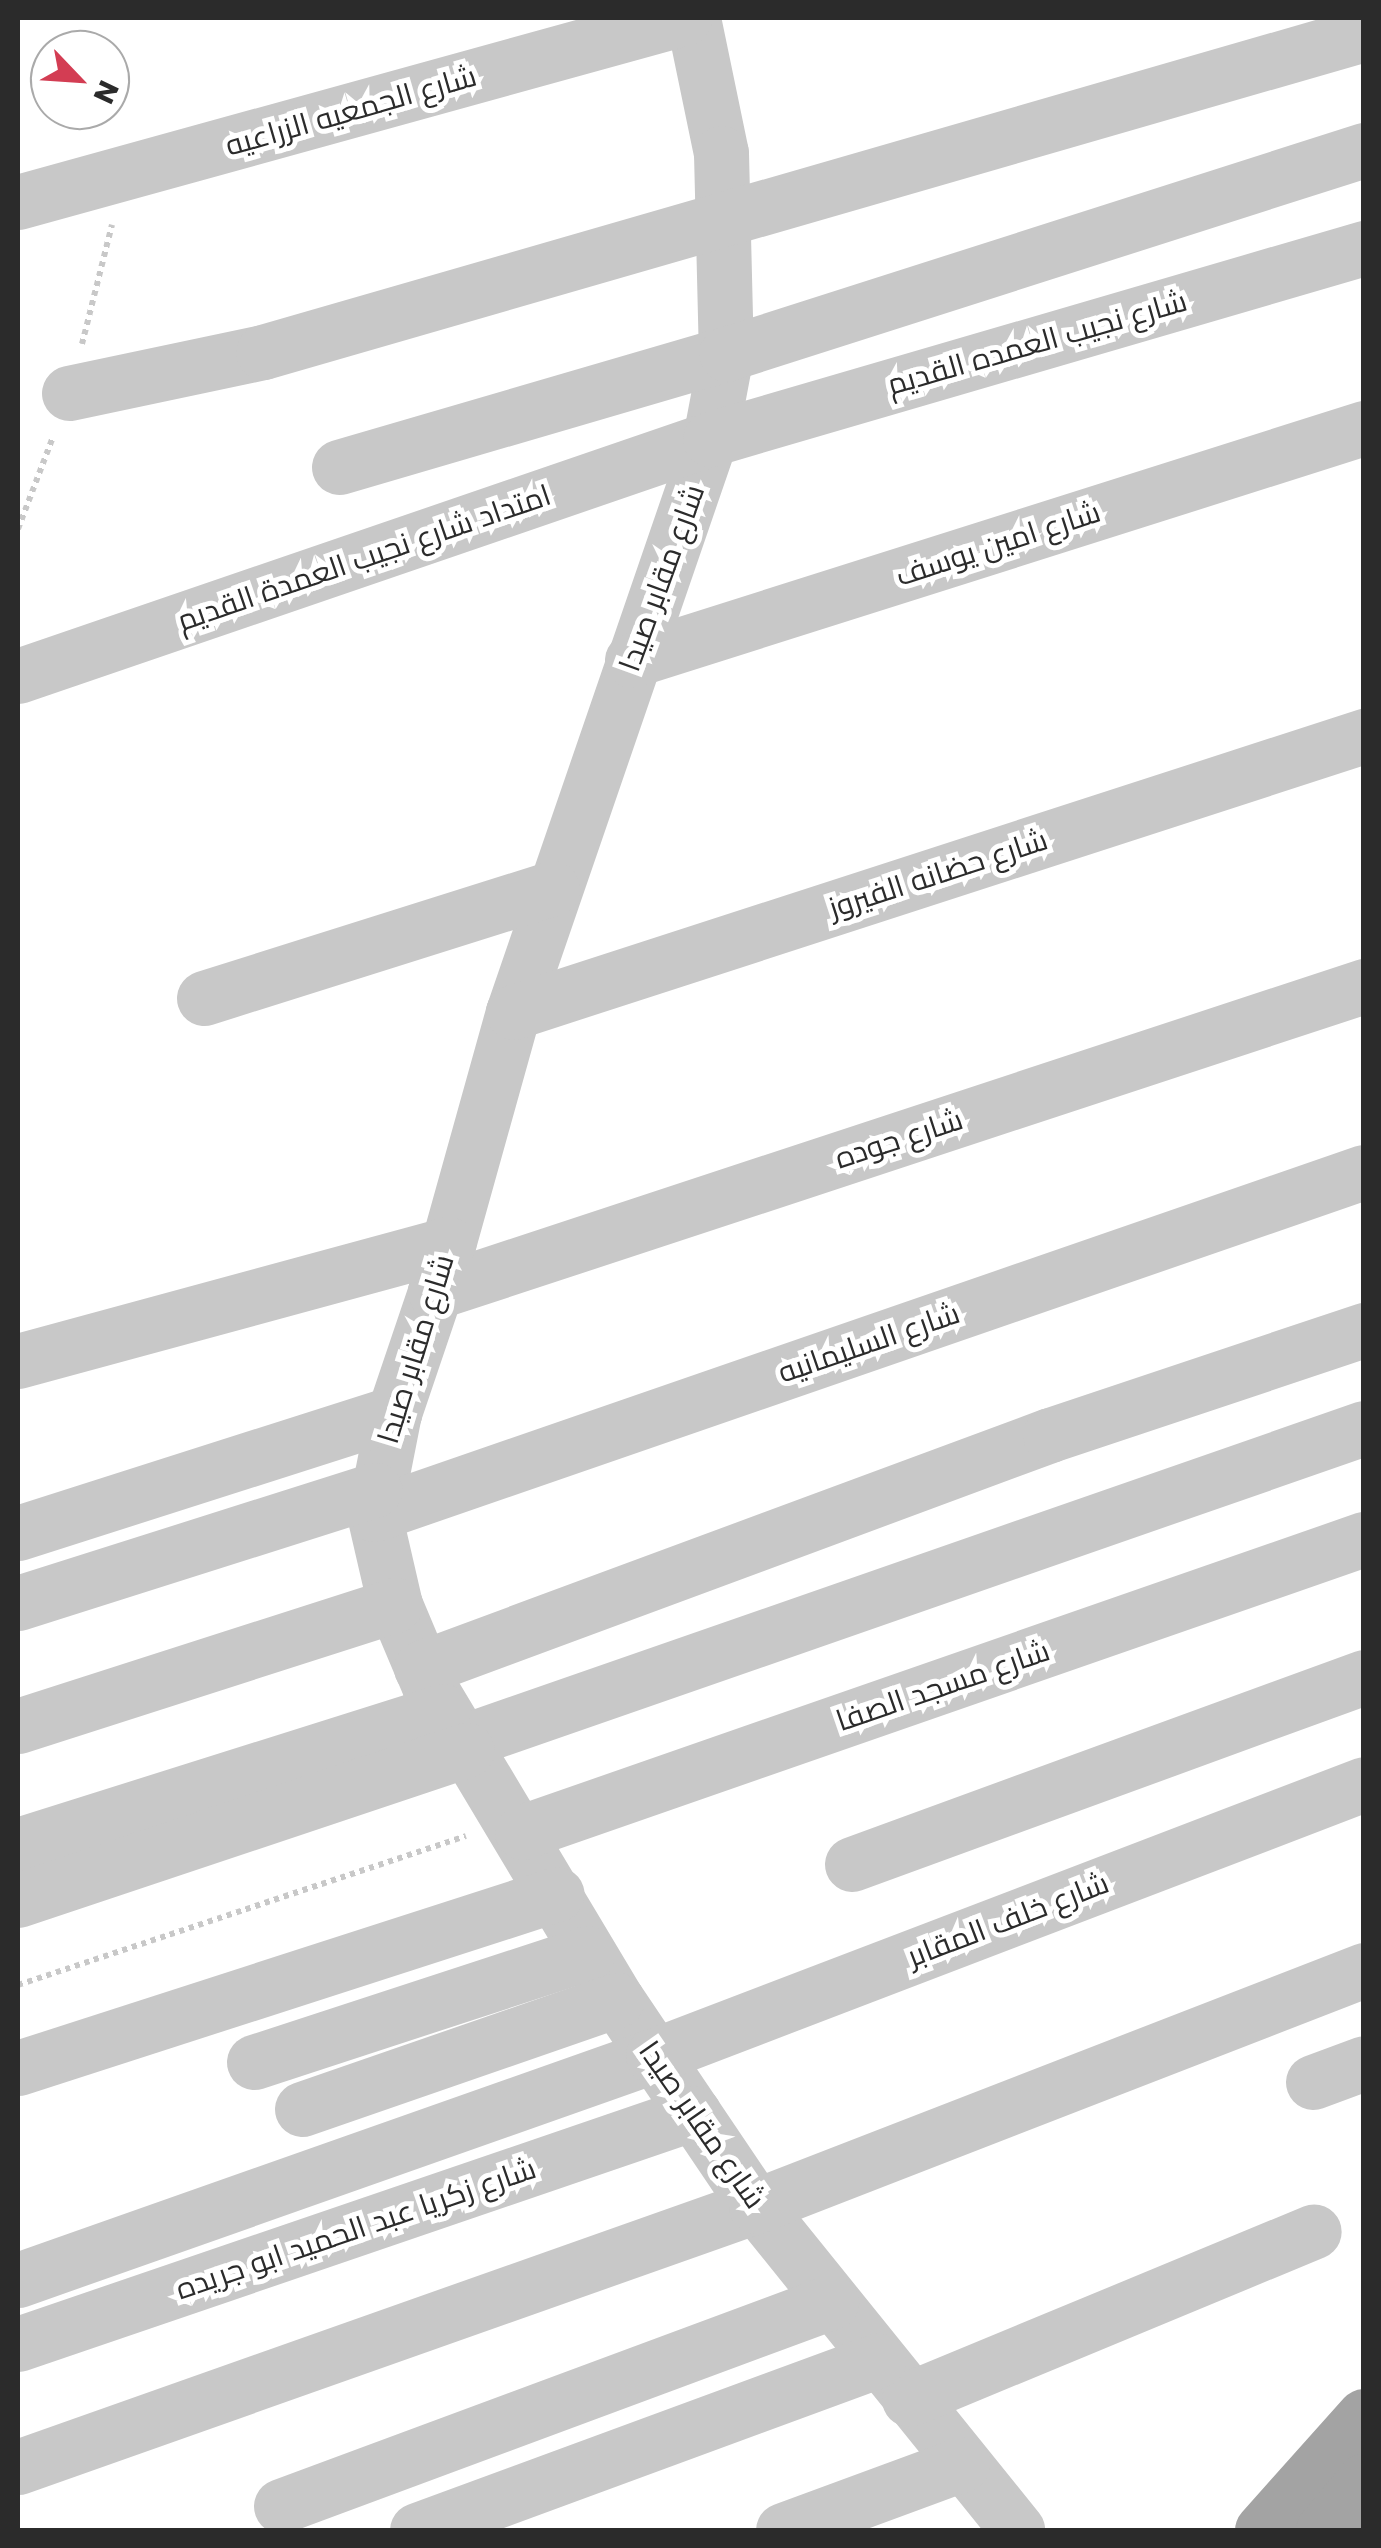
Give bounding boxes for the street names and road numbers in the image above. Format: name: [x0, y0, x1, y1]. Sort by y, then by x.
street label: شارع الجمعيه الزراعيه: [221, 58, 481, 164]
street label: شارع نجيب العمده القديم: [883, 283, 1191, 403]
street label: امتداد شارع نجيب العمدة القديم: [172, 477, 556, 639]
street label: شارع مقابر صيدا: [612, 480, 712, 676]
street label: شارع امين يوسف: [891, 494, 1105, 594]
street label: شارع حضانه الفيروز: [824, 822, 1052, 926]
street label: شارع جوده: [831, 1101, 967, 1177]
street label: شارع مقابر صيدا: [370, 1250, 462, 1448]
street label: شارع السليمانيه: [774, 1295, 964, 1391]
street label: شارع مسجد الصفا: [832, 1633, 1054, 1739]
street label: شارع خلف المقابر: [902, 1865, 1114, 1975]
street label: شارع مقابر صيدا: [631, 2034, 773, 2216]
street label: شارع زكريا عبد الحميد ابو جريده: [171, 2150, 541, 2308]

